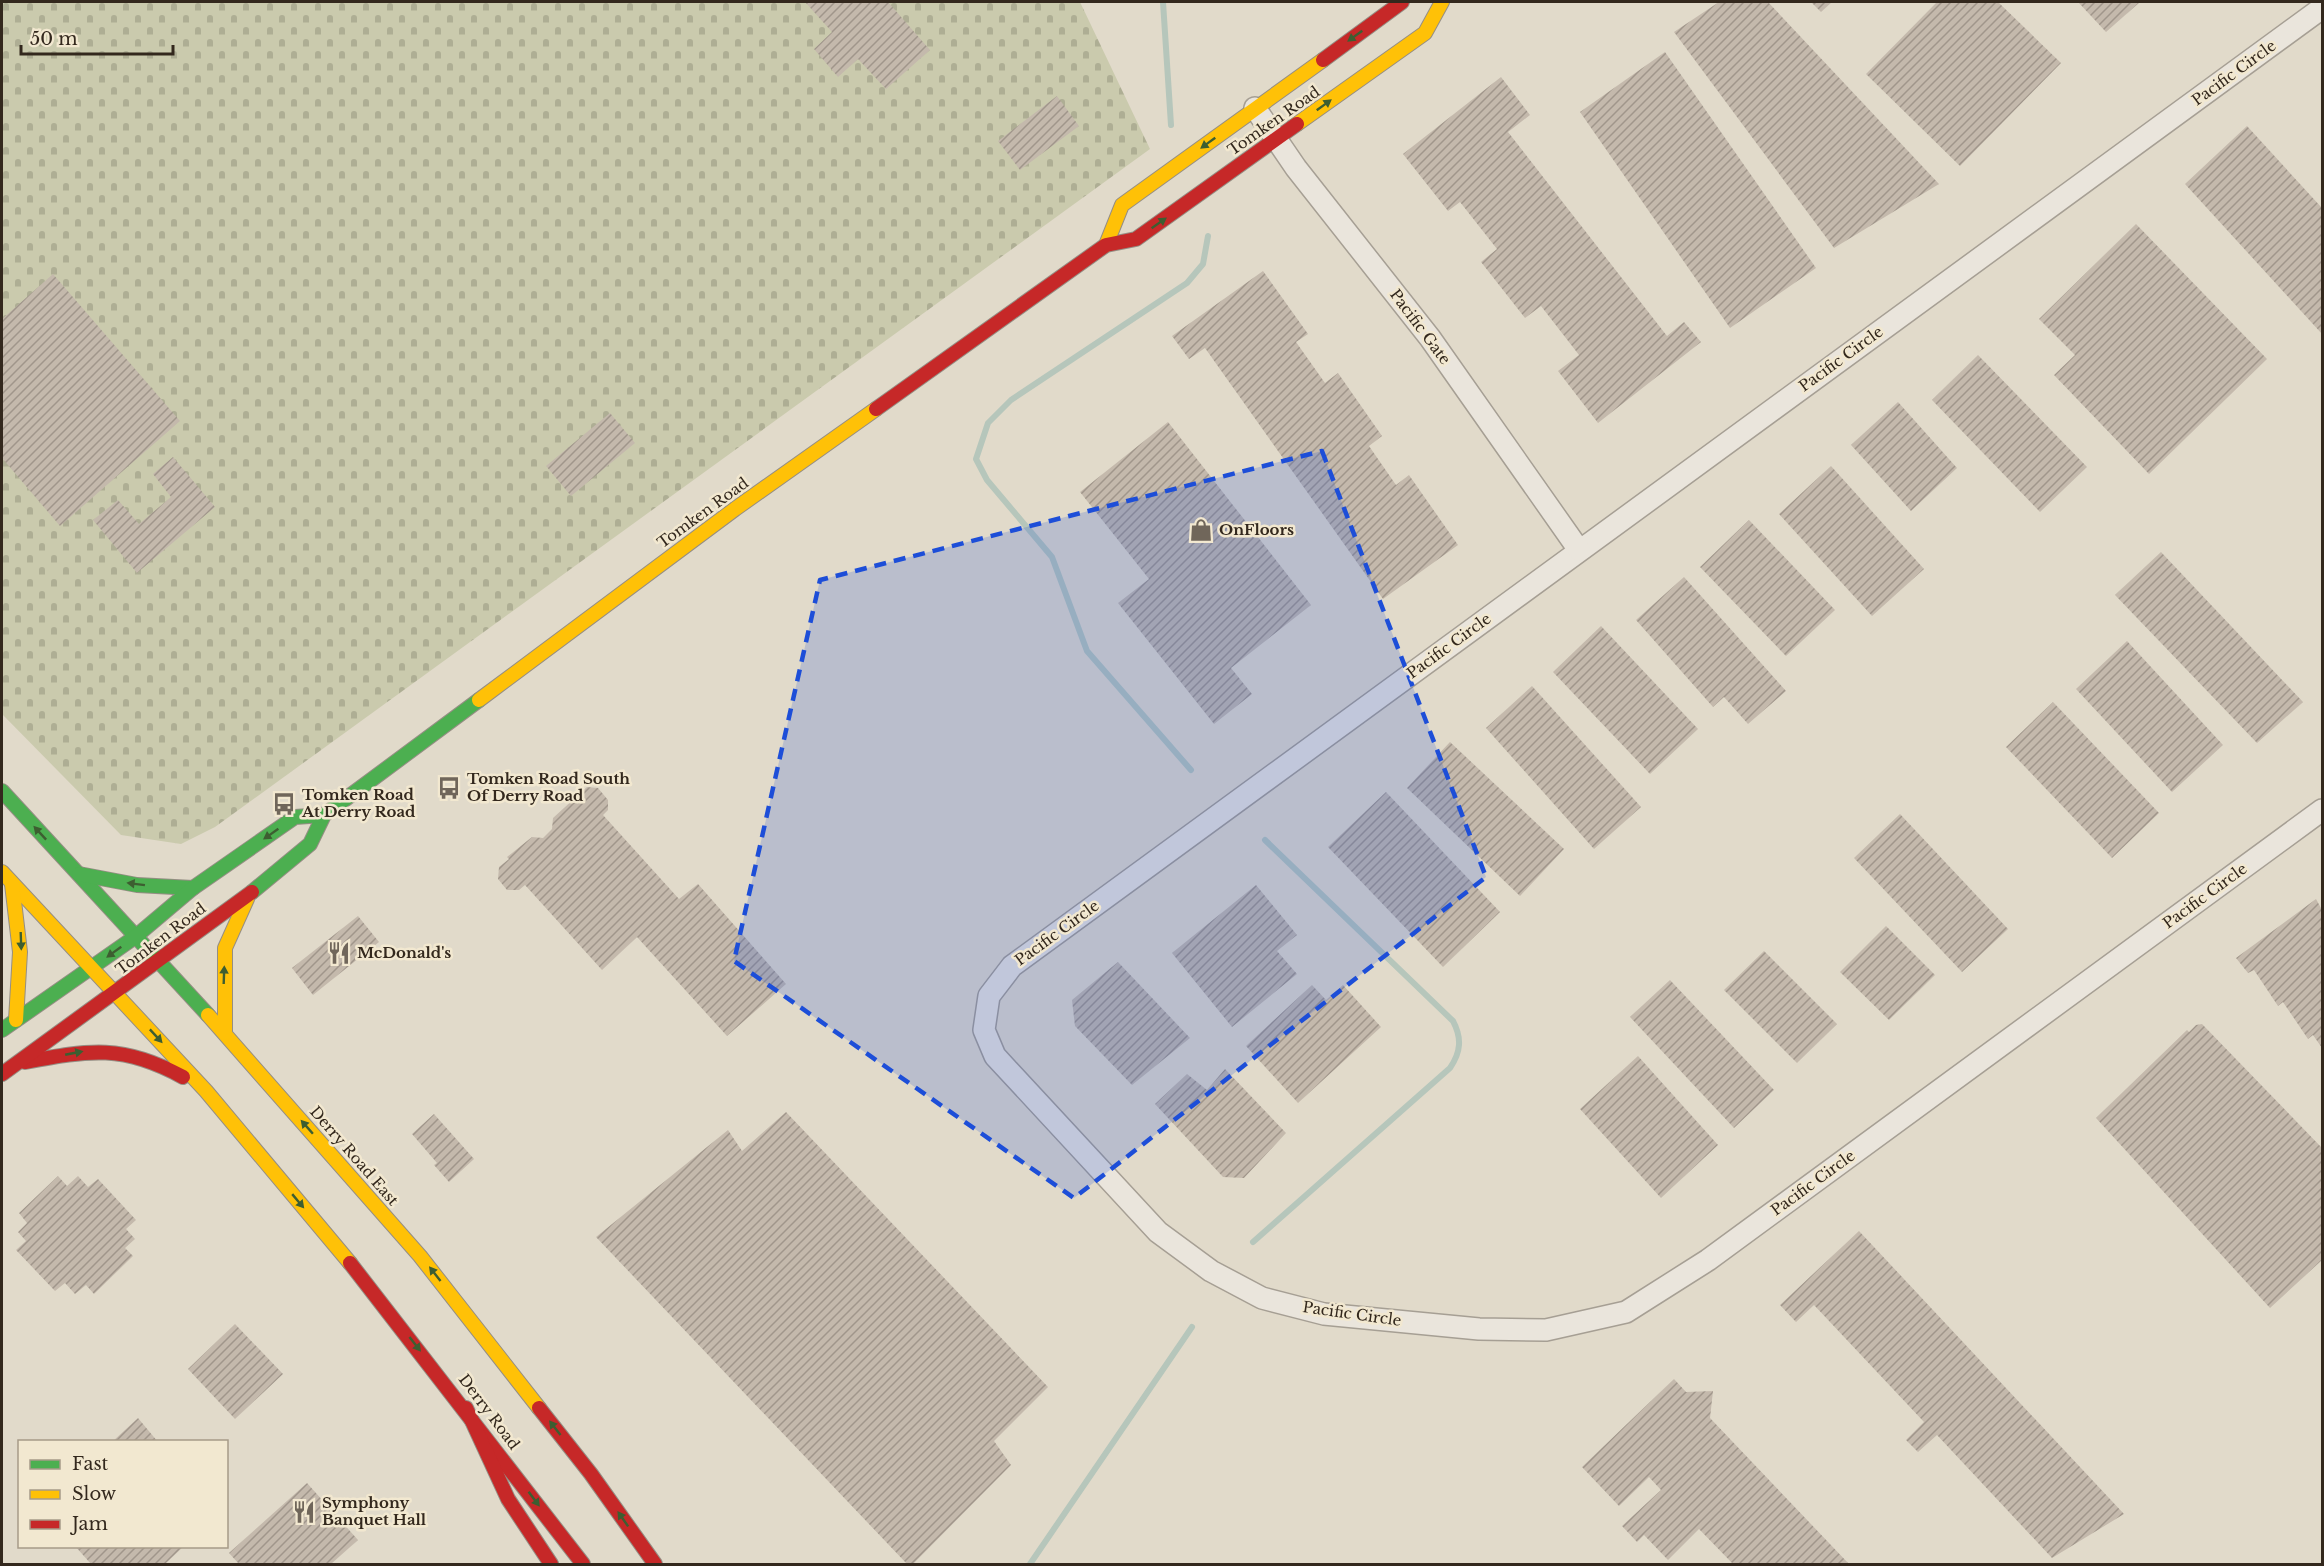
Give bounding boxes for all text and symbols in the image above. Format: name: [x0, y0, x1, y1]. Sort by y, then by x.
scale bar: [21, 18, 172, 56]
text: 50 m: [30, 28, 78, 50]
one-way arrow: [1348, 30, 1364, 42]
street label: Pacific Circle: [2188, 36, 2279, 109]
street label: Tomken Road: [1224, 82, 1323, 159]
one-way arrow: [1317, 100, 1332, 112]
one-way arrow: [1200, 137, 1216, 149]
one-way arrow: [1151, 217, 1167, 229]
street label: Pacific Gate: [1386, 285, 1455, 368]
street label: Pacific Circle: [1795, 322, 1886, 395]
street label: Tomken Road: [653, 473, 752, 552]
shop icon: OnFloors: [1188, 517, 1214, 543]
place label: OnFloors: [1219, 520, 1294, 539]
street label: Pacific Circle: [1403, 609, 1494, 682]
place label: Tomken Road South Of Derry Road: [467, 769, 630, 805]
bus stop icon: Tomken Road South Of Derry Road: [436, 775, 462, 801]
place label: Tomken Road At Derry Road: [301, 785, 416, 821]
bus stop icon: Tomken Road At Derry Road: [271, 791, 297, 817]
one-way arrow: [34, 826, 48, 840]
one-way arrow: [264, 828, 280, 840]
street label: Pacific Circle: [2159, 859, 2250, 932]
one-way arrow: [126, 880, 145, 889]
street label: Pacific Circle: [1011, 896, 1102, 969]
street label: Tomken Road: [112, 898, 210, 979]
one-way arrow: [16, 931, 26, 950]
restaurant icon: McDonald's: [326, 940, 352, 966]
place label: McDonald's: [357, 943, 451, 962]
one-way arrow: [106, 946, 122, 958]
one-way arrow: [219, 965, 228, 984]
one-way arrow: [149, 1028, 162, 1043]
one-way arrow: [65, 1048, 84, 1057]
street label: Derry Road East: [306, 1102, 403, 1210]
one-way arrow: [300, 1120, 314, 1135]
street label: Pacific Circle: [1767, 1146, 1858, 1219]
one-way arrow: [292, 1193, 305, 1209]
one-way arrow: [429, 1267, 441, 1282]
street label: Pacific Circle: [1302, 1297, 1403, 1330]
one-way arrow: [409, 1337, 421, 1352]
street label: Derry Road: [455, 1370, 524, 1453]
one-way arrow: [549, 1420, 562, 1436]
legend: [18, 1440, 228, 1548]
text: Fast: [72, 1453, 109, 1475]
text: Slow: [72, 1483, 117, 1505]
one-way arrow: [528, 1491, 540, 1507]
place label: Symphony Banquet Hall: [322, 1493, 427, 1529]
restaurant icon: Symphony Banquet Hall: [291, 1499, 317, 1525]
one-way arrow: [617, 1512, 629, 1528]
text: Jam: [70, 1513, 108, 1535]

